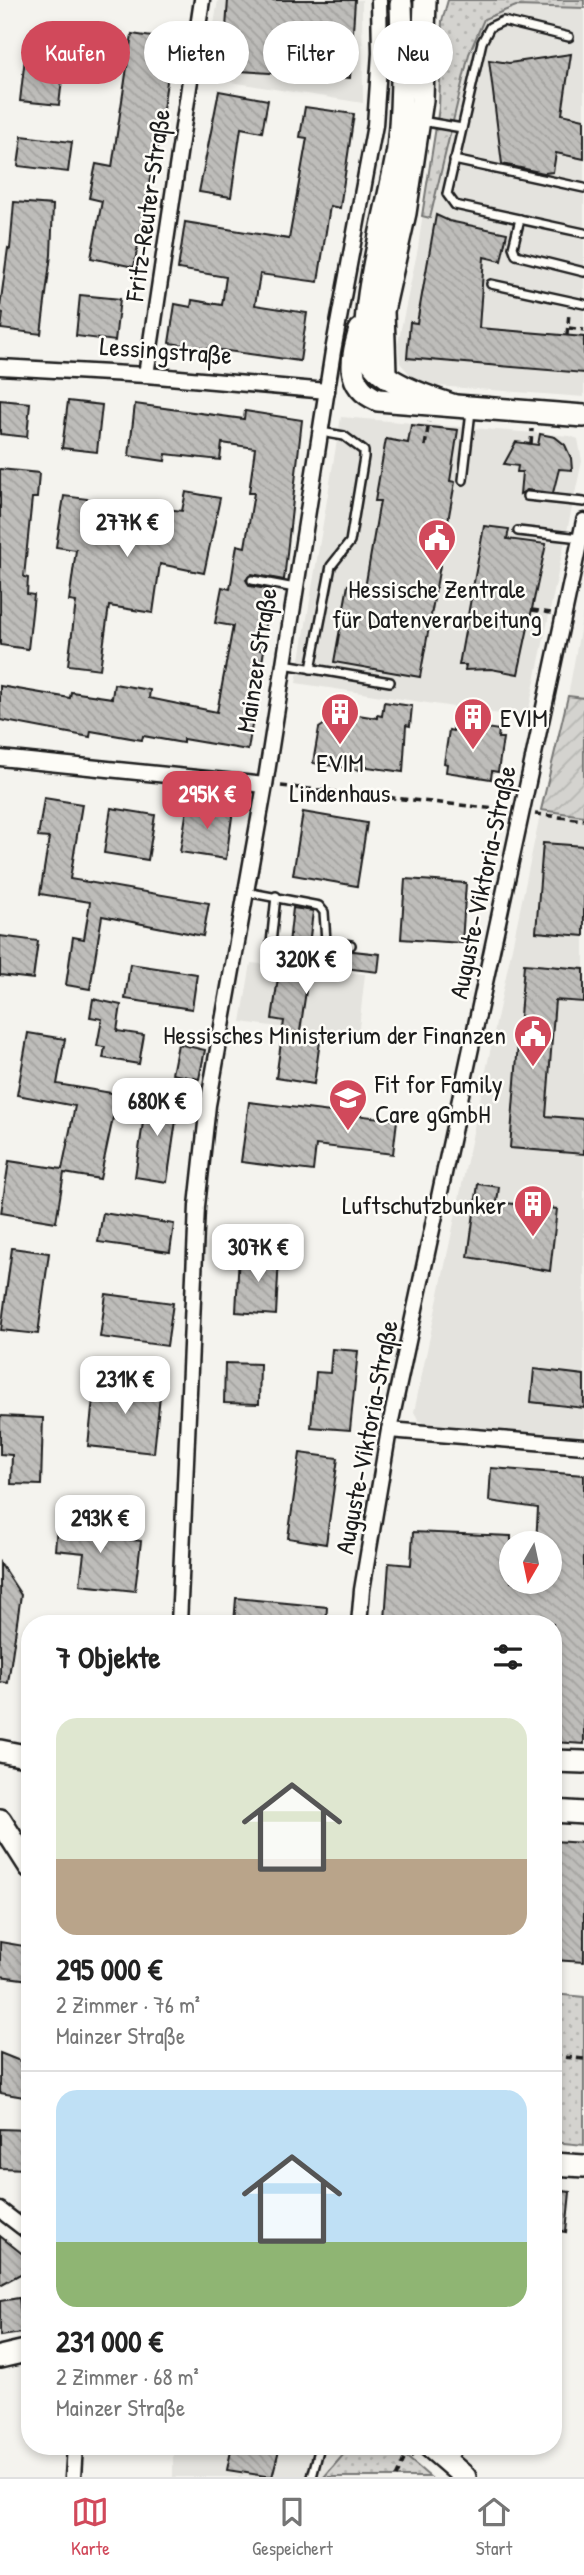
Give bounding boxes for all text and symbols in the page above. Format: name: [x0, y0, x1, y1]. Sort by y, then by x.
chip: Kaufen: [21, 21, 130, 84]
chip: Mieten: [144, 21, 249, 84]
chip: Filter: [263, 21, 359, 84]
chip: Neu: [373, 21, 453, 84]
street label: Fritz-Reuter-Straße: [116, 107, 178, 304]
street label: Lessingstraße: [99, 328, 233, 372]
pin: 277K €: [70, 500, 184, 559]
text: 277K €: [96, 506, 158, 537]
public building icon: Hessische Zentrale für Datenverarbeitung: [416, 517, 458, 572]
place label: Hessische Zentrale für Datenverarbeitung: [332, 571, 542, 636]
street label: Mainzer Straße: [227, 585, 285, 735]
building icon: EVIM Lindenhaus: [319, 691, 361, 746]
building icon: EVIM: [452, 696, 494, 751]
place label: EVIM: [500, 700, 548, 735]
place label: EVIM Lindenhaus: [289, 745, 391, 810]
street label: Auguste-Viktoria-Straße: [440, 762, 524, 1002]
pin: 295K €: [150, 772, 264, 831]
text: 295K €: [178, 778, 236, 809]
pin: 320K €: [249, 936, 363, 996]
text: 320K €: [276, 943, 336, 974]
public building icon: Hessisches Ministerium der Finanzen: [512, 1013, 554, 1068]
place label: Hessisches Ministerium der Finanzen: [163, 1017, 506, 1052]
place label: Fit for Family Care gGmbH: [374, 1066, 503, 1131]
school or university icon: Fit for Family Care gGmbH: [327, 1077, 369, 1132]
pin: 680K €: [100, 1078, 214, 1138]
text: 680K €: [128, 1085, 186, 1116]
building icon: Luftschutzbunker: [512, 1183, 554, 1238]
place label: Luftschutzbunker: [342, 1187, 506, 1222]
pin: 307K €: [201, 1224, 315, 1284]
text: 307K €: [228, 1231, 288, 1262]
street label: Auguste-Viktoria-Straße: [326, 1317, 406, 1557]
pin: 231K €: [68, 1356, 182, 1416]
text: 231K €: [96, 1363, 154, 1394]
pin: 293K €: [43, 1496, 157, 1555]
text: 293K €: [71, 1502, 129, 1533]
north arrow: [499, 1531, 562, 1594]
map controls: [499, 1531, 562, 1594]
text: 7 Objekte: [56, 1637, 161, 1677]
icon: filters: [489, 1638, 527, 1676]
icon: home: [229, 1764, 355, 1890]
text: 295 000 €: [56, 1949, 162, 1989]
text: 2 Zimmer · 76 m²: [56, 1989, 200, 2020]
text: Mainzer Straße: [56, 2020, 185, 2051]
icon: home: [229, 2136, 355, 2262]
text: 231 000 €: [56, 2321, 163, 2361]
text: 2 Zimmer · 68 m²: [56, 2361, 199, 2392]
text: Mainzer Straße: [56, 2392, 185, 2423]
tab: Karte: [71, 2493, 110, 2561]
tab: Gespeichert: [252, 2493, 333, 2561]
tab: Start: [475, 2493, 513, 2561]

